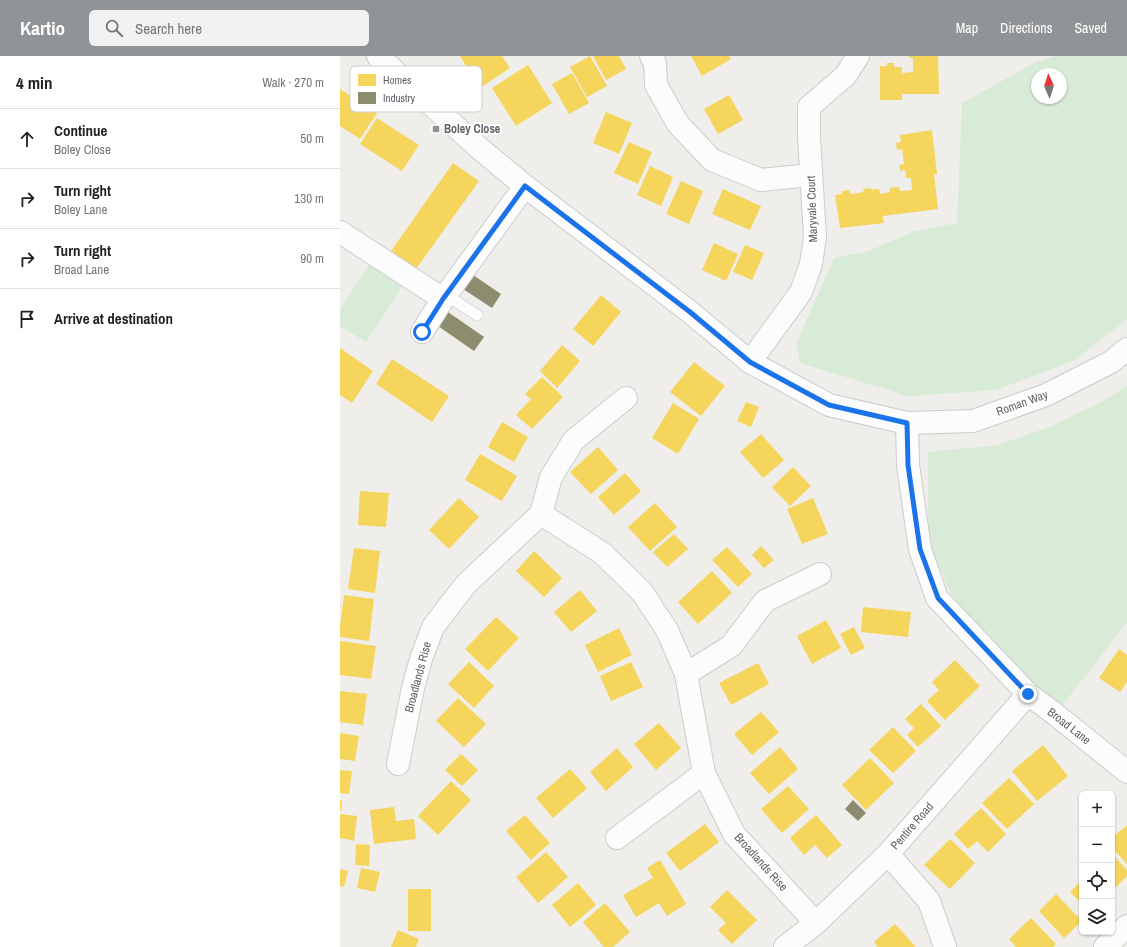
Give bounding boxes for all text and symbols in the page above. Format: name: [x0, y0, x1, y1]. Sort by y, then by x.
search box: [89, 10, 369, 46]
text: Kartio: [20, 15, 65, 41]
icon: search: [103, 17, 125, 39]
text: Search here: [135, 18, 202, 39]
text: Map: [956, 19, 978, 37]
text: Directions: [1000, 19, 1052, 37]
text: Saved: [1074, 19, 1107, 37]
legend: [350, 66, 482, 112]
north arrow: [1031, 68, 1067, 104]
text: 4 min: [16, 71, 52, 94]
text: Homes: [383, 73, 412, 87]
text: Walk · 270 m: [262, 74, 324, 91]
text: Industry: [383, 91, 416, 105]
text: Continue: [54, 120, 107, 141]
place label: Boley Close: [444, 121, 501, 137]
marker: Boley Close: [431, 124, 441, 134]
icon: ahead: [16, 128, 38, 150]
text: 50 m: [300, 130, 324, 147]
text: Boley Close: [54, 141, 111, 158]
street label: Maryvale Court: [803, 175, 821, 243]
text: Turn right: [54, 180, 111, 201]
icon: right: [16, 188, 38, 210]
text: 130 m: [294, 190, 324, 207]
text: Boley Lane: [54, 201, 107, 218]
text: Turn right: [54, 240, 111, 261]
icon: right: [16, 248, 38, 270]
text: 90 m: [300, 250, 324, 267]
text: Broad Lane: [54, 261, 109, 278]
icon: arrive: [16, 308, 38, 330]
text: Arrive at destination: [54, 308, 173, 329]
route start: [413, 323, 431, 341]
street label: Roman Way: [994, 386, 1050, 420]
street label: Broadlands Rise: [401, 640, 435, 714]
route end: [1019, 685, 1037, 703]
street label: Broad Lane: [1044, 704, 1094, 748]
map controls: [1079, 791, 1115, 935]
button: +: [1079, 791, 1115, 827]
street label: Pentire Road: [887, 799, 937, 853]
button: −: [1079, 827, 1115, 863]
street label: Broadlands Rise: [731, 830, 791, 894]
button: locate: [1079, 863, 1115, 899]
button: layers: [1079, 899, 1115, 935]

